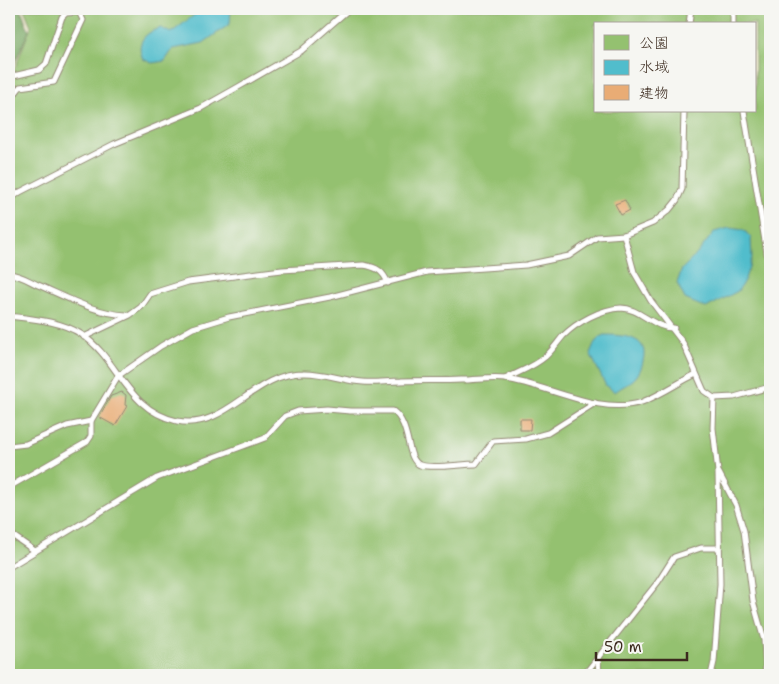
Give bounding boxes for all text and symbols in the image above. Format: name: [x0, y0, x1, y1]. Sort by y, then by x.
legend: [594, 22, 756, 112]
text: 公園: [639, 33, 669, 53]
text: 水域: [639, 57, 669, 77]
text: 建物: [639, 83, 669, 103]
scale bar: [596, 629, 688, 661]
text: 50 m: [604, 637, 642, 657]

